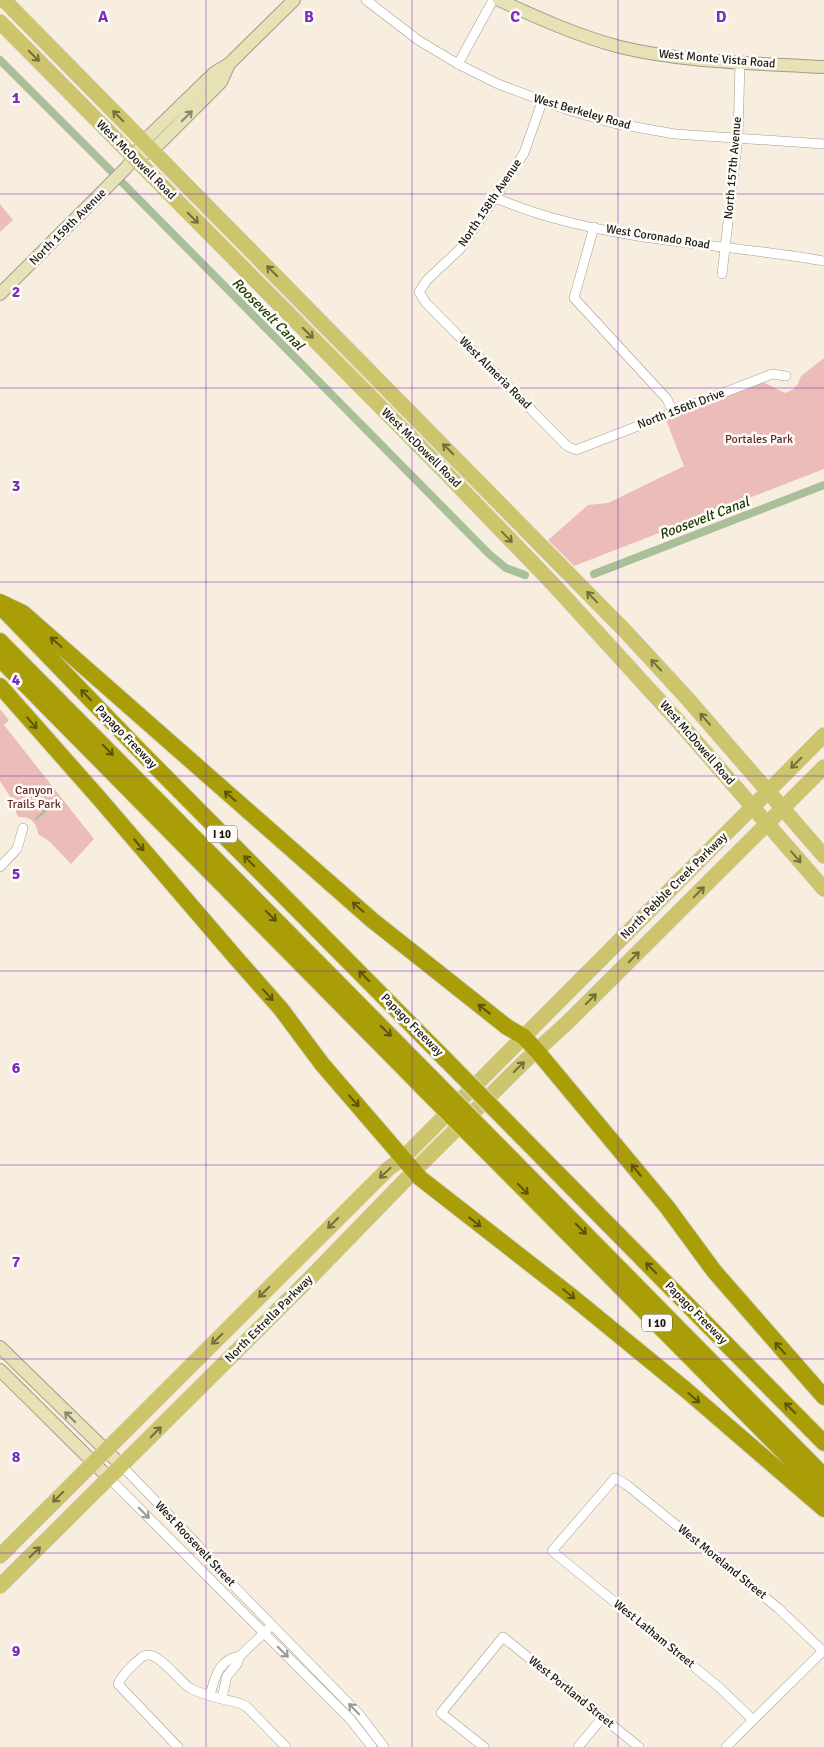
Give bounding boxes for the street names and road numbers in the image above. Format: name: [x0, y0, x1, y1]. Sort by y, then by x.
street label: West Monte Vista Road: [658, 46, 776, 72]
street label: West Berkeley Road: [532, 91, 632, 133]
street label: North 157th Avenue: [721, 116, 745, 220]
street label: West McDowell Road: [93, 117, 179, 203]
street label: North 158th Avenue: [455, 156, 525, 250]
street label: North 159th Avenue: [26, 185, 110, 269]
street label: West Coronado Road: [605, 221, 711, 253]
street label: West Almeria Road: [456, 334, 534, 412]
street label: North 156th Drive: [635, 385, 727, 433]
street label: West McDowell Road: [378, 405, 464, 491]
street label: West McDowell Road: [656, 698, 738, 788]
street label: Papago Freeway: [92, 702, 160, 772]
road number: I 10: [207, 826, 237, 842]
street label: North Pebble Creek Parkway: [617, 829, 731, 943]
street label: Papago Freeway: [378, 991, 447, 1060]
street label: North Estrella Parkway: [222, 1272, 316, 1366]
street label: Papago Freeway: [662, 1279, 731, 1348]
road number: I 10: [642, 1315, 672, 1332]
street label: West Roosevelt Street: [152, 1498, 238, 1590]
street label: West Moreland Street: [674, 1521, 770, 1603]
street label: West Latham Street: [610, 1597, 698, 1671]
street label: West Portland Street: [525, 1653, 617, 1731]

